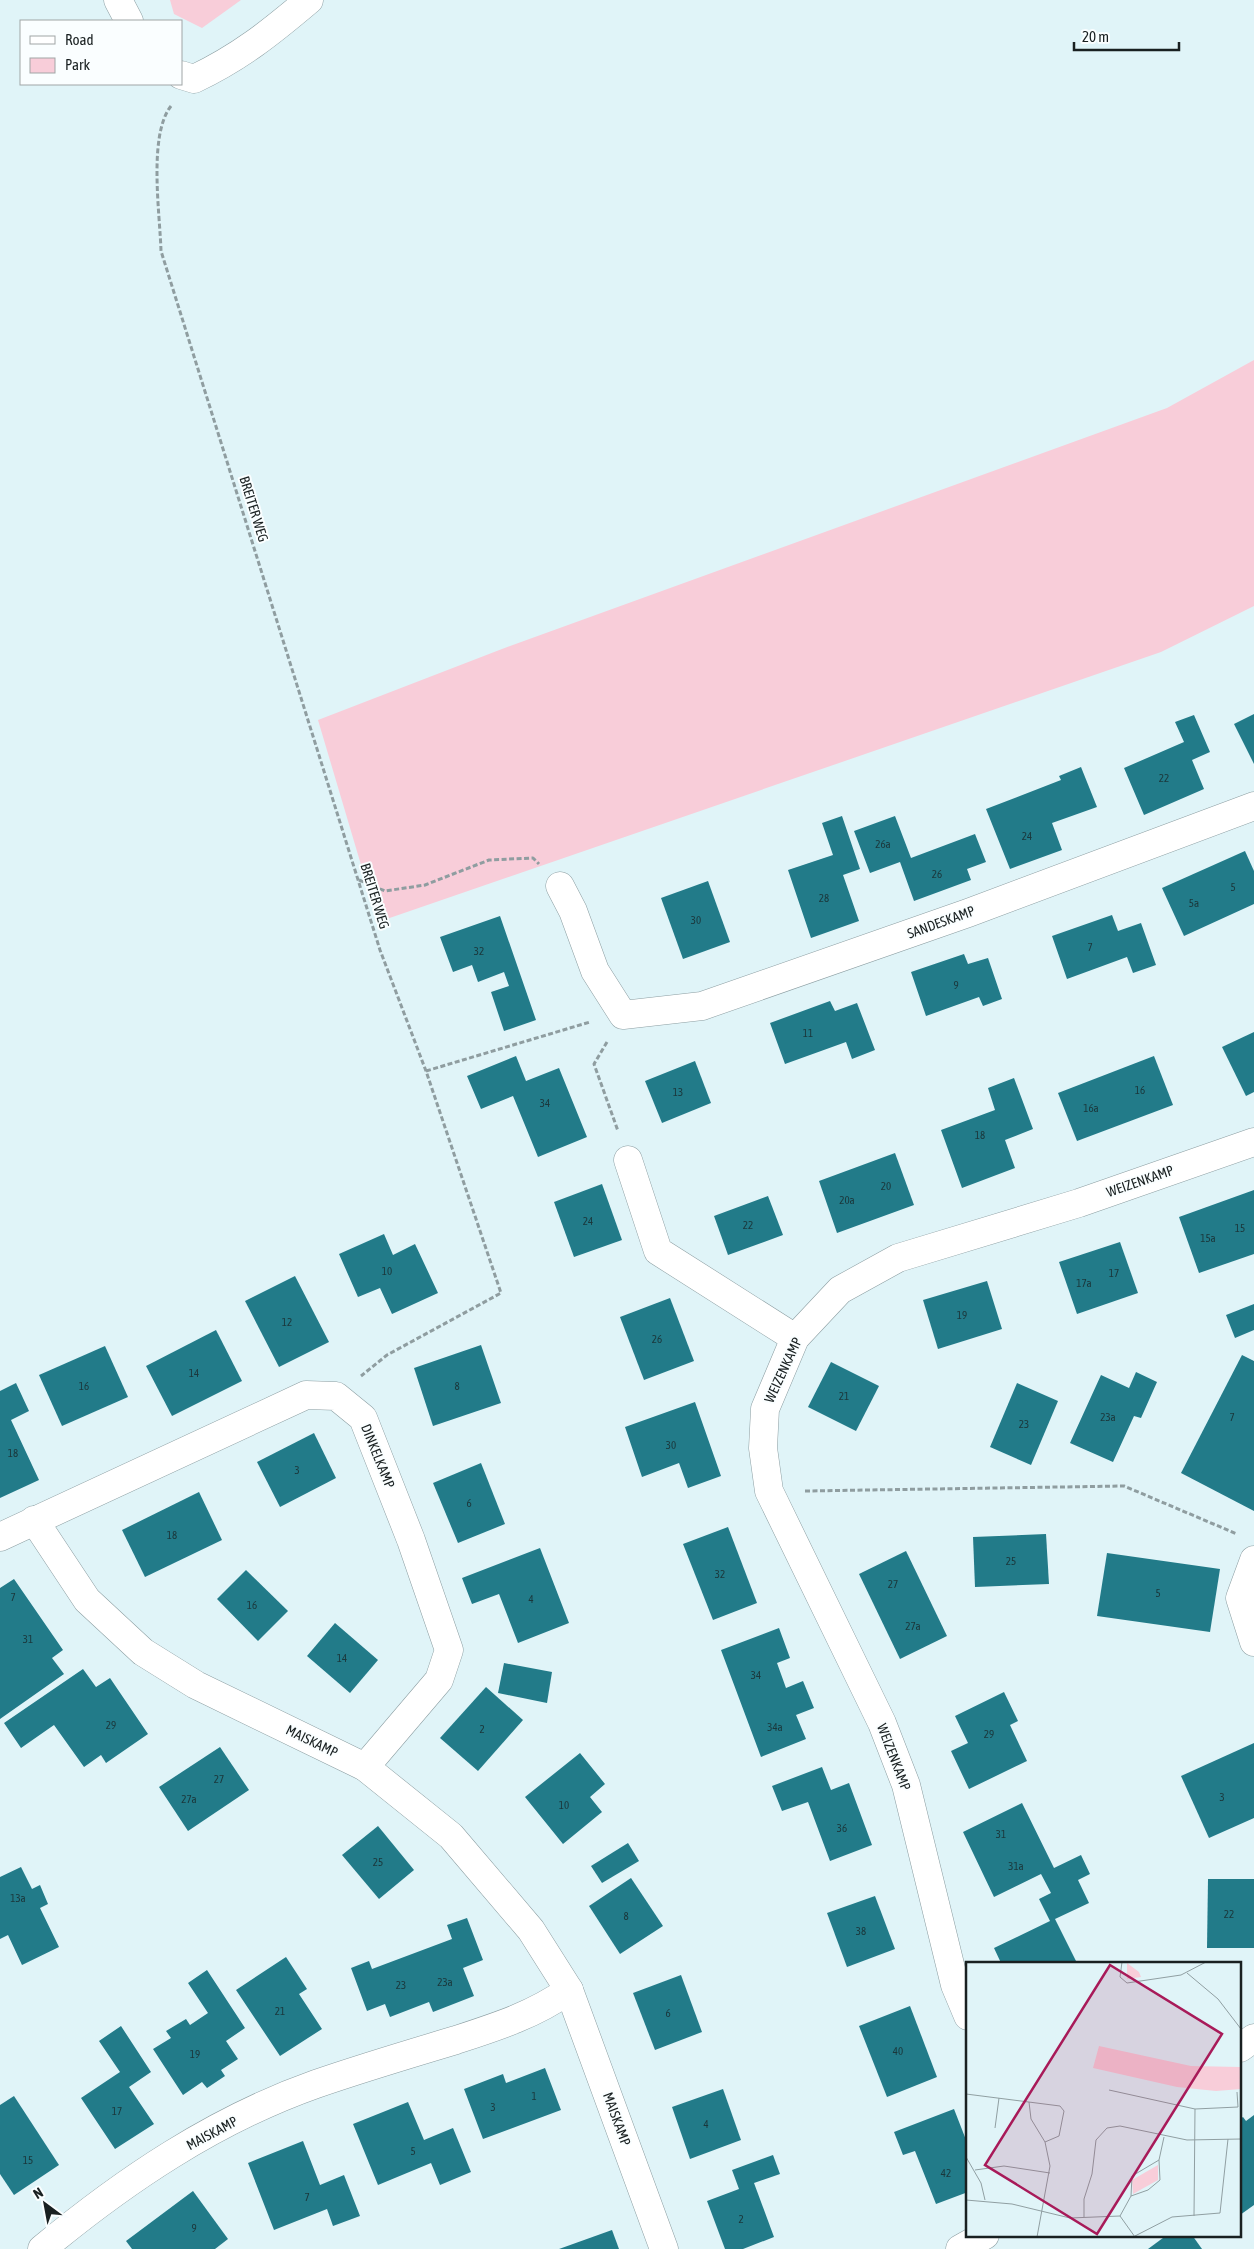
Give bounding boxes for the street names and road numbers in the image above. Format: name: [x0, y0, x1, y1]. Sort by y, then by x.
street label: BREITER WEG: [236, 474, 272, 544]
street label: BREITER WEG: [357, 861, 393, 931]
street label: SANDESKAMP: [905, 902, 977, 942]
street label: WEIZENKAMP: [1104, 1162, 1176, 1200]
street label: WEIZENKAMP: [761, 1335, 805, 1405]
street label: DINKELKAMP: [358, 1422, 398, 1491]
street label: WEIZENKAMP: [874, 1721, 914, 1793]
street label: MAISKAMP: [283, 1722, 341, 1760]
street label: MAISKAMP: [600, 2090, 634, 2148]
street label: MAISKAMP: [184, 2113, 240, 2153]

